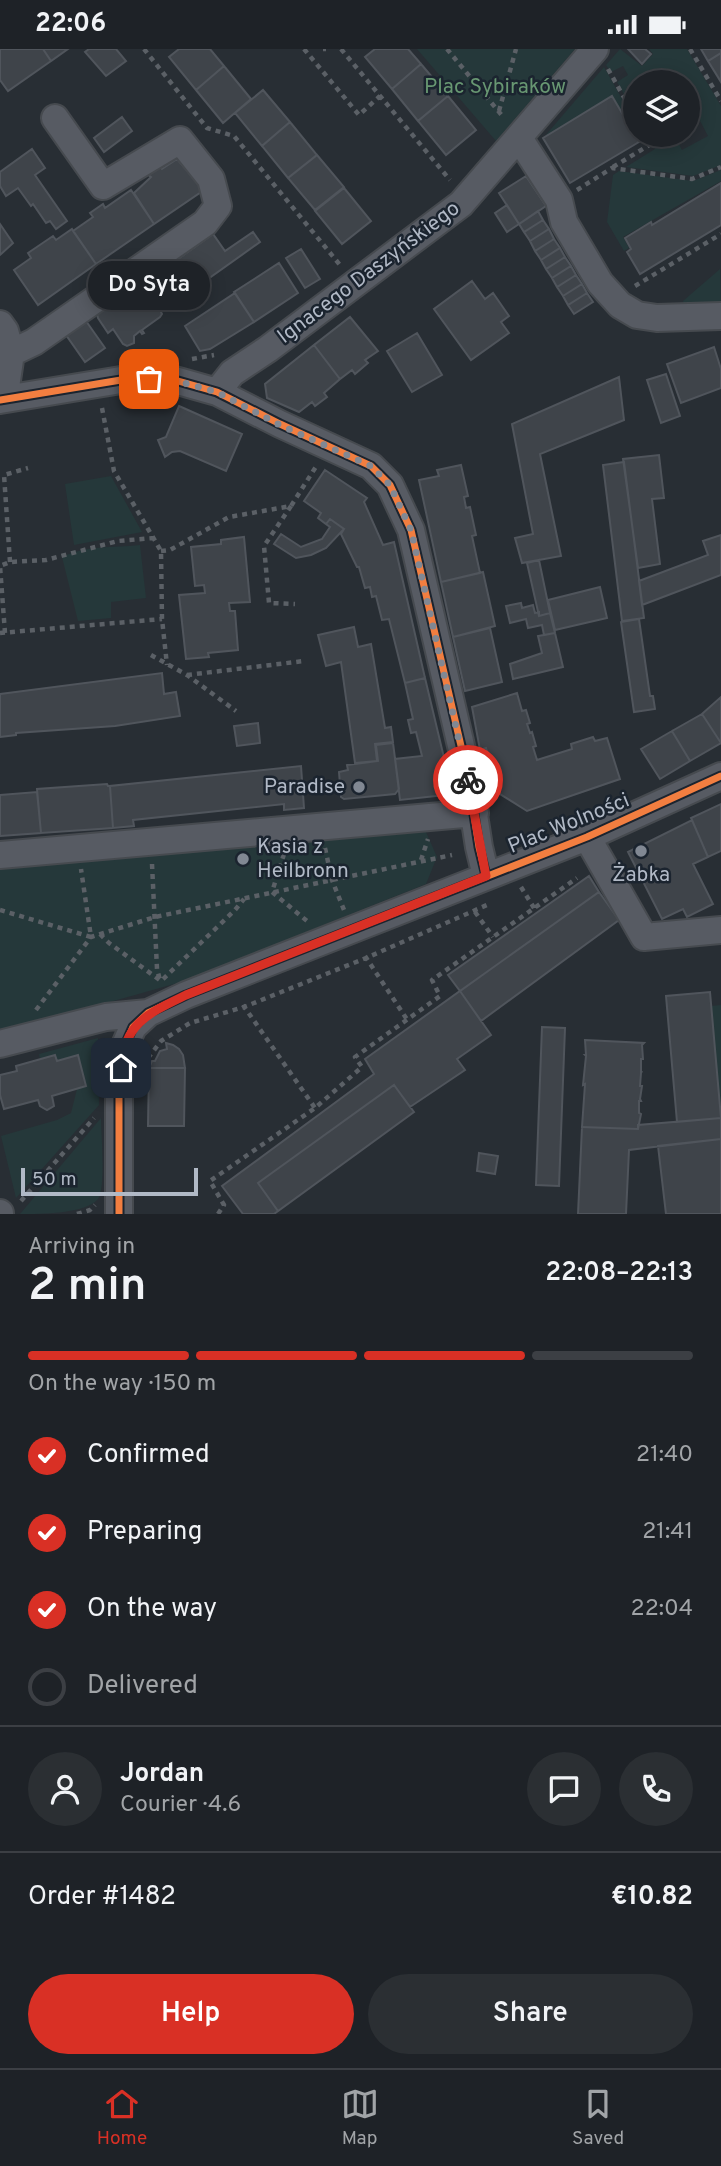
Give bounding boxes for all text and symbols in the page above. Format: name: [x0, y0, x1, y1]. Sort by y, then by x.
text: 22:06: [35, 8, 106, 41]
map controls: [623, 70, 700, 147]
button: layers: [623, 70, 700, 147]
park label: Plac Sybiraków: [424, 74, 566, 101]
street label: Ignacego Daszyńskiego: [272, 196, 466, 350]
callout: Do Syta: [88, 260, 210, 309]
text: Do Syta: [108, 271, 190, 300]
pin: [119, 349, 179, 409]
icon: bag: [130, 360, 168, 398]
courier: [433, 745, 503, 815]
icon: bike: [449, 761, 487, 799]
place label: Paradise: [264, 774, 345, 801]
marker: Paradise: [351, 779, 367, 795]
street label: Plac Wolności: [504, 787, 634, 861]
place label: Kasia z Heilbronn: [257, 834, 349, 885]
marker: Żabka: [633, 843, 649, 859]
marker: Kasia z Heilbronn: [235, 851, 251, 867]
place label: Żabka: [612, 862, 670, 889]
pin: [91, 1038, 151, 1098]
icon: home: [102, 1049, 140, 1087]
scale bar: [21, 1165, 198, 1197]
text: 50 m: [32, 1168, 77, 1192]
text: Arriving in: [28, 1233, 135, 1262]
text: 22:08–22:13: [545, 1257, 693, 1290]
text: 2 min: [28, 1258, 147, 1317]
text: On the way · 150 m: [28, 1370, 216, 1399]
icon: check: [28, 1437, 66, 1475]
text: Confirmed: [87, 1439, 210, 1472]
text: 21:40: [636, 1441, 693, 1470]
icon: check: [28, 1514, 66, 1552]
text: Preparing: [87, 1516, 202, 1549]
text: 21:41: [642, 1518, 693, 1547]
icon: check: [28, 1591, 66, 1629]
text: On the way: [87, 1593, 217, 1626]
text: 22:04: [631, 1595, 693, 1624]
text: Delivered: [87, 1670, 198, 1703]
button: person: [28, 1752, 102, 1826]
button: chat: [527, 1752, 601, 1826]
button: phone: [619, 1752, 693, 1826]
text: Jordan: [120, 1758, 204, 1791]
text: Courier · 4.6: [120, 1791, 241, 1820]
text: Order #1482: [28, 1881, 176, 1914]
text: €10.82: [611, 1881, 693, 1914]
button: Help: [28, 1974, 354, 2054]
button: Share: [368, 1974, 693, 2054]
tab: Home: [97, 2085, 147, 2151]
tab: Map: [341, 2085, 379, 2151]
tab: Saved: [572, 2085, 624, 2151]

